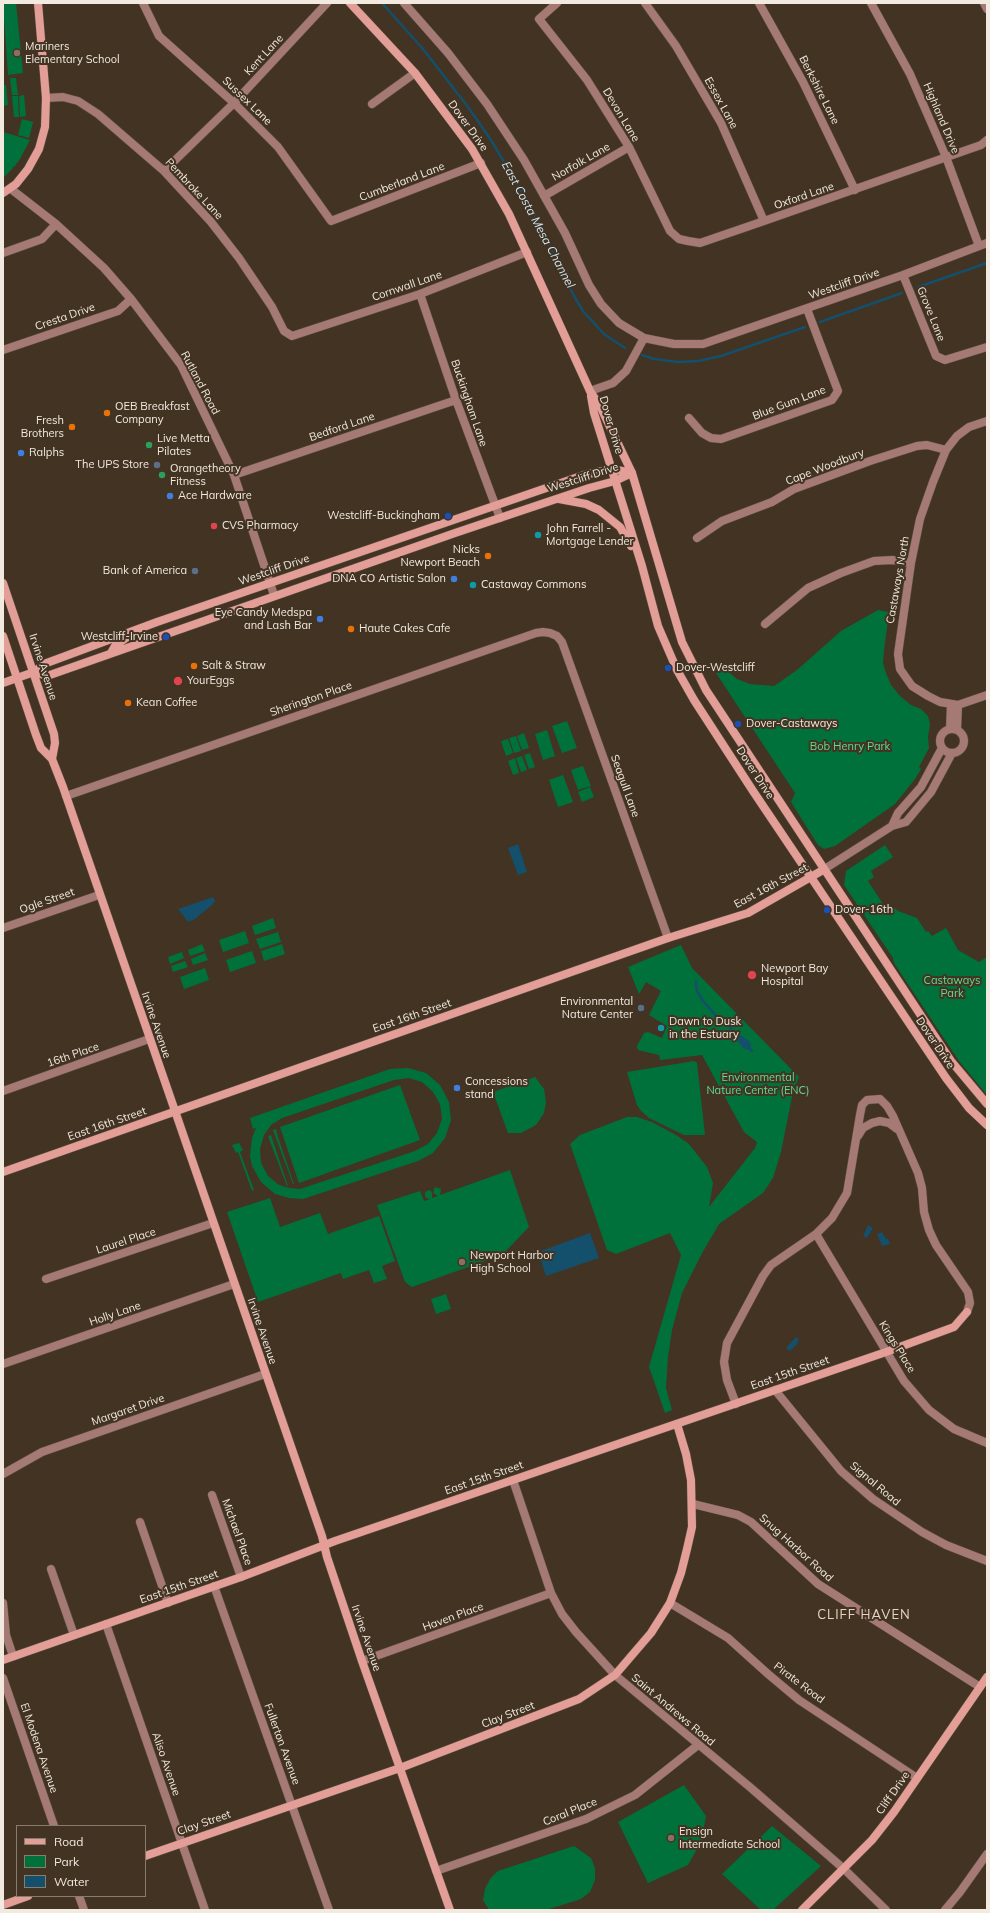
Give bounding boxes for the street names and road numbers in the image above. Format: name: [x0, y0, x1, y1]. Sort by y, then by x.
street label: Kent Lane: [242, 32, 286, 78]
street label: Berkshire Lane: [796, 53, 842, 127]
street label: Sussex Lane: [219, 74, 275, 128]
street label: Essex Lane: [701, 75, 741, 131]
street label: Highland Drive: [920, 81, 962, 155]
street label: Devon Lane: [600, 86, 642, 144]
street label: Dover Drive: [445, 98, 491, 154]
street label: Norfolk Lane: [550, 140, 612, 184]
street label: Pembroke Lane: [162, 156, 226, 222]
street label: Cumberland Lane: [358, 160, 446, 204]
street label: Oxford Lane: [772, 180, 836, 212]
street label: Westcliff Drive: [807, 266, 881, 302]
street label: Cornwall Lane: [370, 268, 444, 304]
street label: Grove Lane: [914, 285, 948, 343]
street label: Cresta Drive: [33, 301, 97, 333]
street label: Rutland Road: [178, 349, 222, 417]
street label: Buckingham Lane: [448, 358, 490, 448]
street label: Blue Gum Lane: [751, 383, 827, 423]
street label: Dover Drive: [596, 395, 626, 455]
street label: Bedford Lane: [308, 410, 376, 444]
street label: Cape Woodbury: [784, 446, 866, 488]
street label: Westcliff Drive: [546, 460, 620, 496]
street label: Castaways North: [884, 535, 912, 625]
street label: Westcliff Drive: [237, 552, 311, 588]
street label: Irvine Avenue: [26, 632, 60, 702]
street label: Sherington Place: [268, 679, 354, 719]
street label: Dover Drive: [733, 744, 777, 802]
street label: Seagull Lane: [608, 753, 642, 819]
street label: East 16th Street: [732, 861, 810, 911]
street label: Ogle Street: [18, 885, 76, 917]
street label: Irvine Avenue: [138, 990, 174, 1060]
street label: East 16th Street: [371, 996, 453, 1036]
street label: Dover Drive: [913, 1015, 957, 1071]
street label: 16th Place: [45, 1040, 101, 1070]
street label: East 16th Street: [66, 1104, 148, 1144]
street label: Laurel Place: [94, 1225, 158, 1257]
street label: Irvine Avenue: [244, 1296, 280, 1366]
street label: Holly Lane: [87, 1299, 143, 1329]
street label: Kings Place: [876, 1319, 918, 1375]
street label: East 15th Street: [749, 1353, 831, 1393]
street label: Margaret Drive: [90, 1391, 166, 1429]
street label: East 15th Street: [443, 1458, 525, 1498]
street label: Signal Road: [847, 1459, 903, 1509]
street label: Michael Place: [219, 1497, 255, 1567]
street label: Snug Harbor Road: [756, 1511, 836, 1585]
street label: East 15th Street: [138, 1567, 220, 1607]
street label: Haven Place: [421, 1600, 485, 1634]
street label: Irvine Avenue: [348, 1603, 384, 1673]
street label: Pirate Road: [771, 1660, 827, 1706]
street label: Saint Andrews Road: [629, 1671, 717, 1749]
street label: Clay Street: [480, 1699, 536, 1731]
street label: El Modena Avenue: [17, 1701, 61, 1795]
street label: Fullerton Avenue: [261, 1702, 303, 1786]
street label: Aliso Avenue: [149, 1731, 183, 1797]
street label: Cliff Drive: [873, 1769, 913, 1817]
street label: Coral Place: [541, 1795, 599, 1829]
street label: Clay Street: [175, 1808, 233, 1838]

